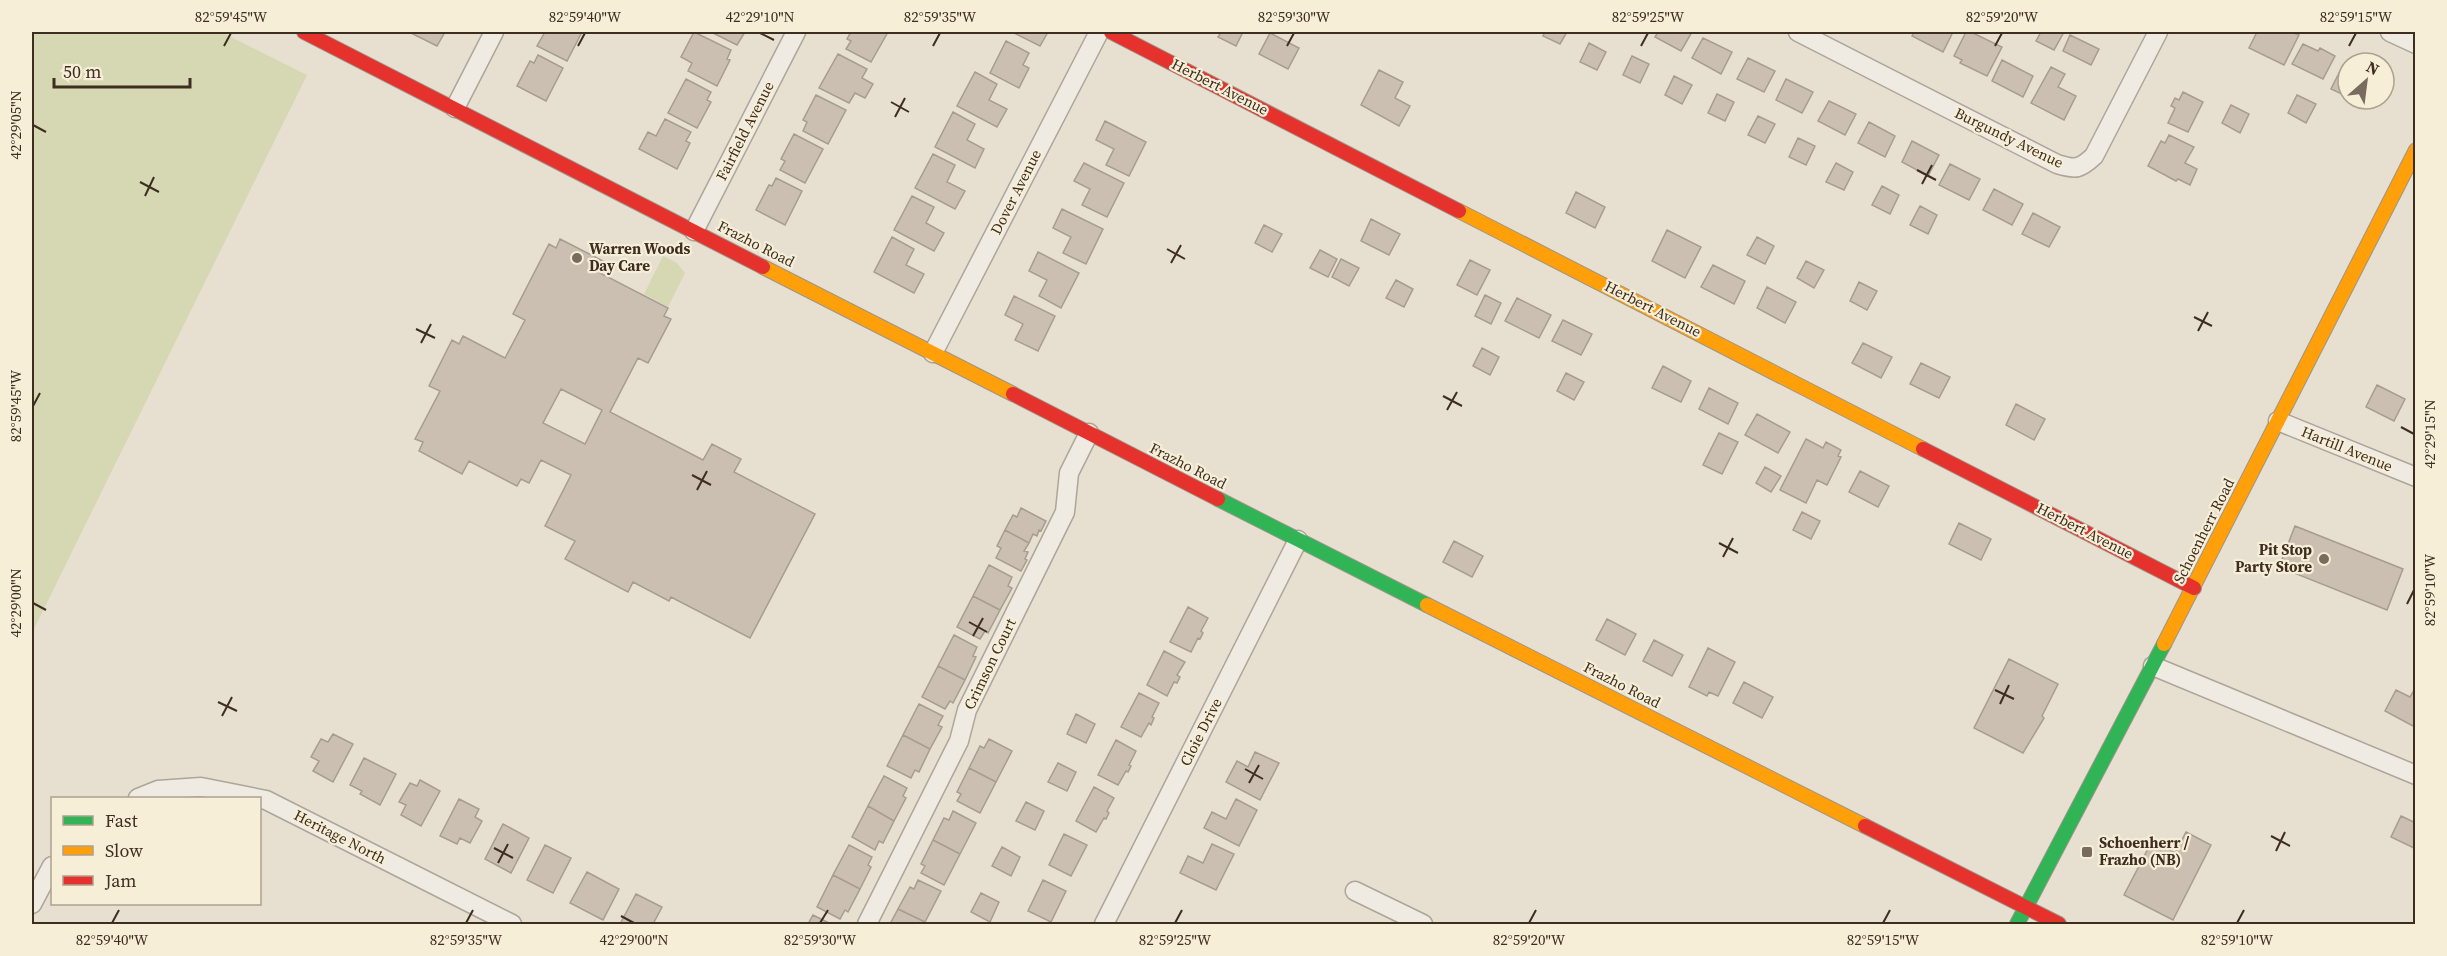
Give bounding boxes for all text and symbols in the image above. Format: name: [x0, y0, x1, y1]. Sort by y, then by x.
text: 82°59'45"W: [195, 6, 268, 27]
text: 82°59'40"W: [549, 6, 622, 27]
text: 42°29'10"N: [725, 6, 795, 27]
text: 82°59'35"W: [904, 6, 977, 27]
text: 82°59'30"W: [1258, 6, 1331, 27]
text: 82°59'25"W: [1612, 6, 1685, 27]
text: 82°59'20"W: [1966, 6, 2039, 27]
text: 82°59'15"W: [2320, 6, 2393, 27]
scale bar: [54, 51, 190, 89]
north arrow: [2336, 51, 2396, 111]
street label: Herbert Avenue: [1168, 53, 1272, 120]
text: N: [2363, 55, 2384, 80]
text: 50 m: [63, 59, 101, 84]
street label: Fairfield Avenue: [710, 77, 779, 184]
text: 42°29'05"N: [5, 90, 26, 160]
street label: Burgundy Avenue: [1951, 102, 2067, 173]
street label: Dover Avenue: [985, 145, 1046, 238]
street label: Frazho Road: [714, 215, 799, 272]
place label: Warren Woods Day Care: [589, 238, 691, 276]
marker: Warren Woods Day Care: [570, 251, 584, 265]
street label: Herbert Avenue: [1601, 275, 1705, 342]
text: 82°59'45"W: [5, 369, 26, 442]
text: 42°29'15"N: [2419, 399, 2440, 469]
street label: Hartill Avenue: [2298, 421, 2396, 477]
street label: Frazho Road: [1146, 437, 1231, 494]
street label: Schoenherr Road: [2168, 474, 2239, 587]
street label: Herbert Avenue: [2033, 497, 2137, 564]
place label: Pit Stop Party Store: [2235, 539, 2312, 577]
marker: Pit Stop Party Store: [2317, 552, 2331, 566]
text: 82°59'10"W: [2419, 553, 2440, 626]
text: 42°29'00"N: [5, 568, 26, 638]
street label: Crimson Court: [958, 615, 1021, 713]
street label: Frazho Road: [1580, 656, 1665, 713]
street label: Cloie Drive: [1174, 694, 1227, 769]
legend: [51, 797, 261, 905]
street label: Heritage North: [291, 804, 390, 869]
text: Fast: [105, 808, 138, 833]
place label: Schoenherr / Frazho (NB): [2099, 832, 2190, 870]
text: Slow: [105, 838, 143, 863]
marker: Schoenherr / Frazho (NB): [2080, 845, 2094, 859]
text: Jam: [104, 868, 137, 893]
text: 82°59'40"W: [76, 929, 149, 950]
text: 82°59'35"W: [430, 929, 503, 950]
text: 42°29'00"N: [599, 929, 669, 950]
text: 82°59'30"W: [784, 929, 857, 950]
text: 82°59'25"W: [1139, 929, 1212, 950]
text: 82°59'20"W: [1493, 929, 1566, 950]
text: 82°59'15"W: [1847, 929, 1920, 950]
text: 82°59'10"W: [2201, 929, 2274, 950]

